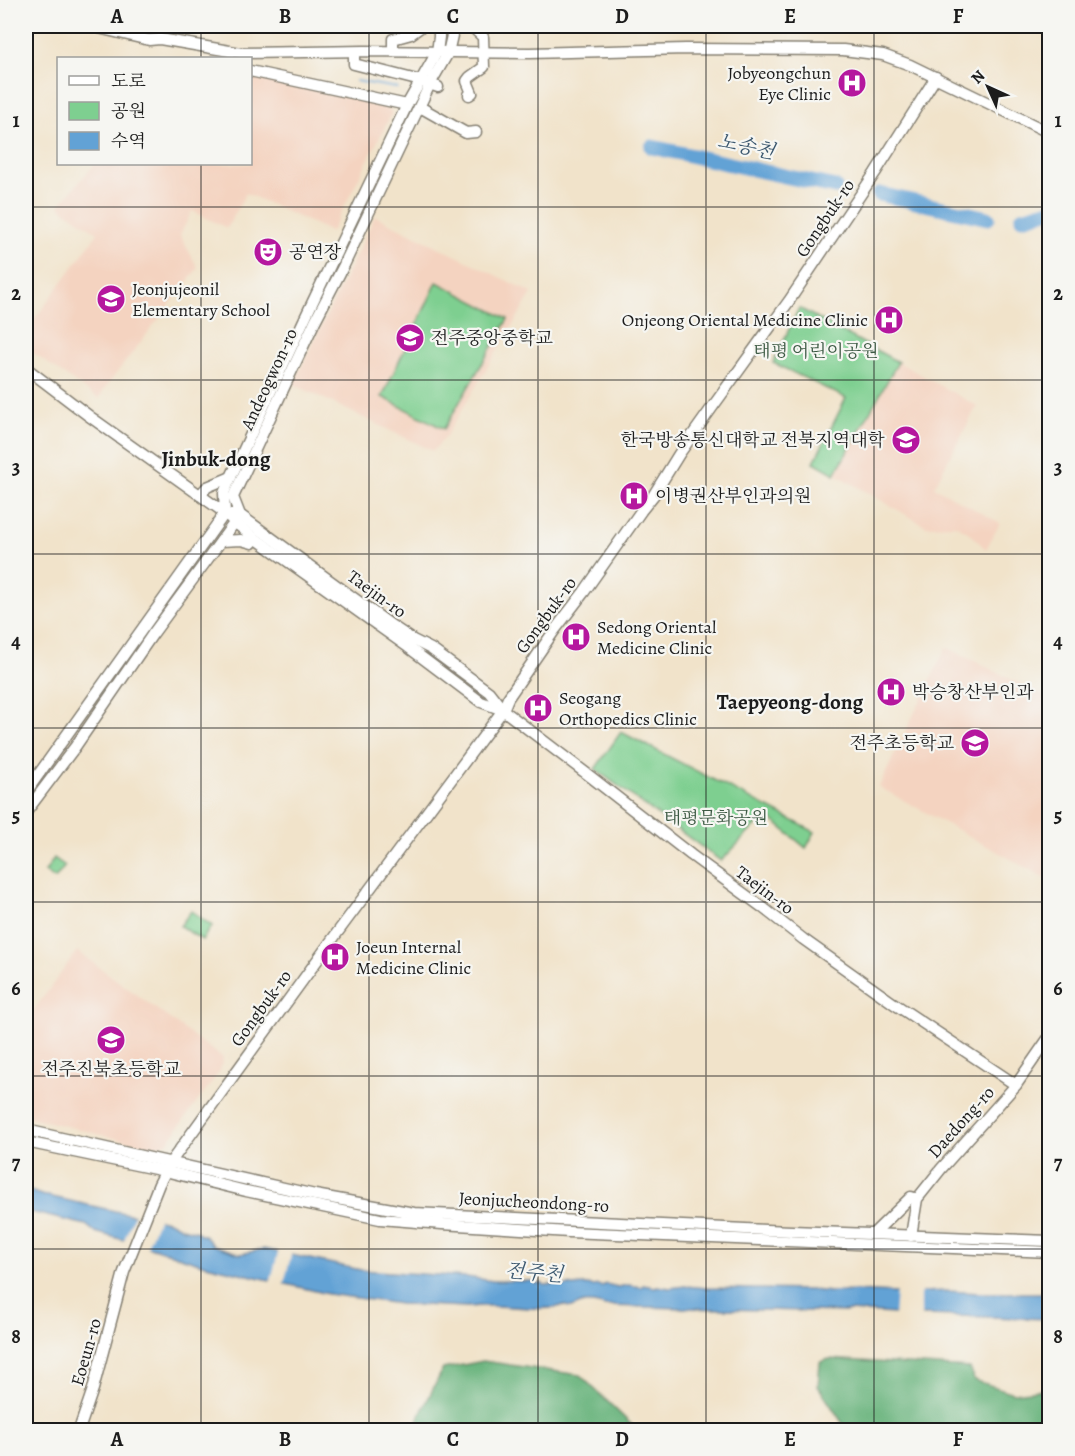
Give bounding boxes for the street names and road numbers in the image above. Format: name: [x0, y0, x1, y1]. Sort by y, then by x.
street label: Gongbuk-ro: [790, 174, 860, 262]
street label: Andeogwon-ro: [235, 324, 303, 435]
street label: Taejin-ro: [343, 564, 411, 624]
street label: Gongbuk-ro: [510, 572, 582, 658]
street label: Taejin-ro: [731, 860, 799, 920]
street label: Gongbuk-ro: [225, 965, 297, 1051]
street label: Daedong-ro: [922, 1081, 1000, 1163]
street label: Jeonjucheondong-ro: [458, 1186, 610, 1218]
street label: Eoeun-ro: [65, 1315, 107, 1389]

